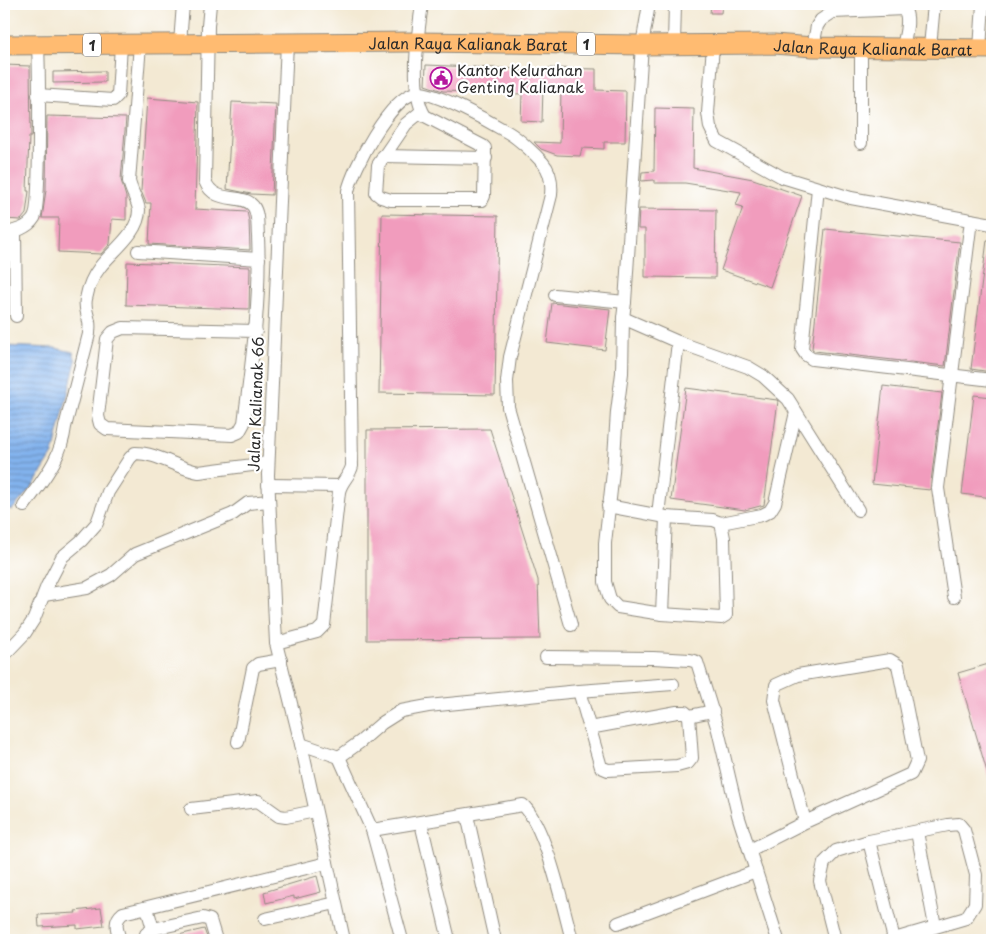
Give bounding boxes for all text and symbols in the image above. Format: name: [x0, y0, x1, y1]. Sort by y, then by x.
street label: Jalan Raya Kalianak Barat: [368, 30, 568, 56]
street label: Jalan Raya Kalianak Barat: [773, 32, 972, 60]
road number: 1: [577, 33, 595, 56]
road number: 1: [83, 34, 101, 56]
place label: Kantor Kelurahan Genting Kalianak: [457, 58, 584, 98]
public building icon: Kantor Kelurahan Genting Kalianak: [429, 66, 453, 90]
street label: Jalan Kalianak 66: [241, 336, 269, 472]

